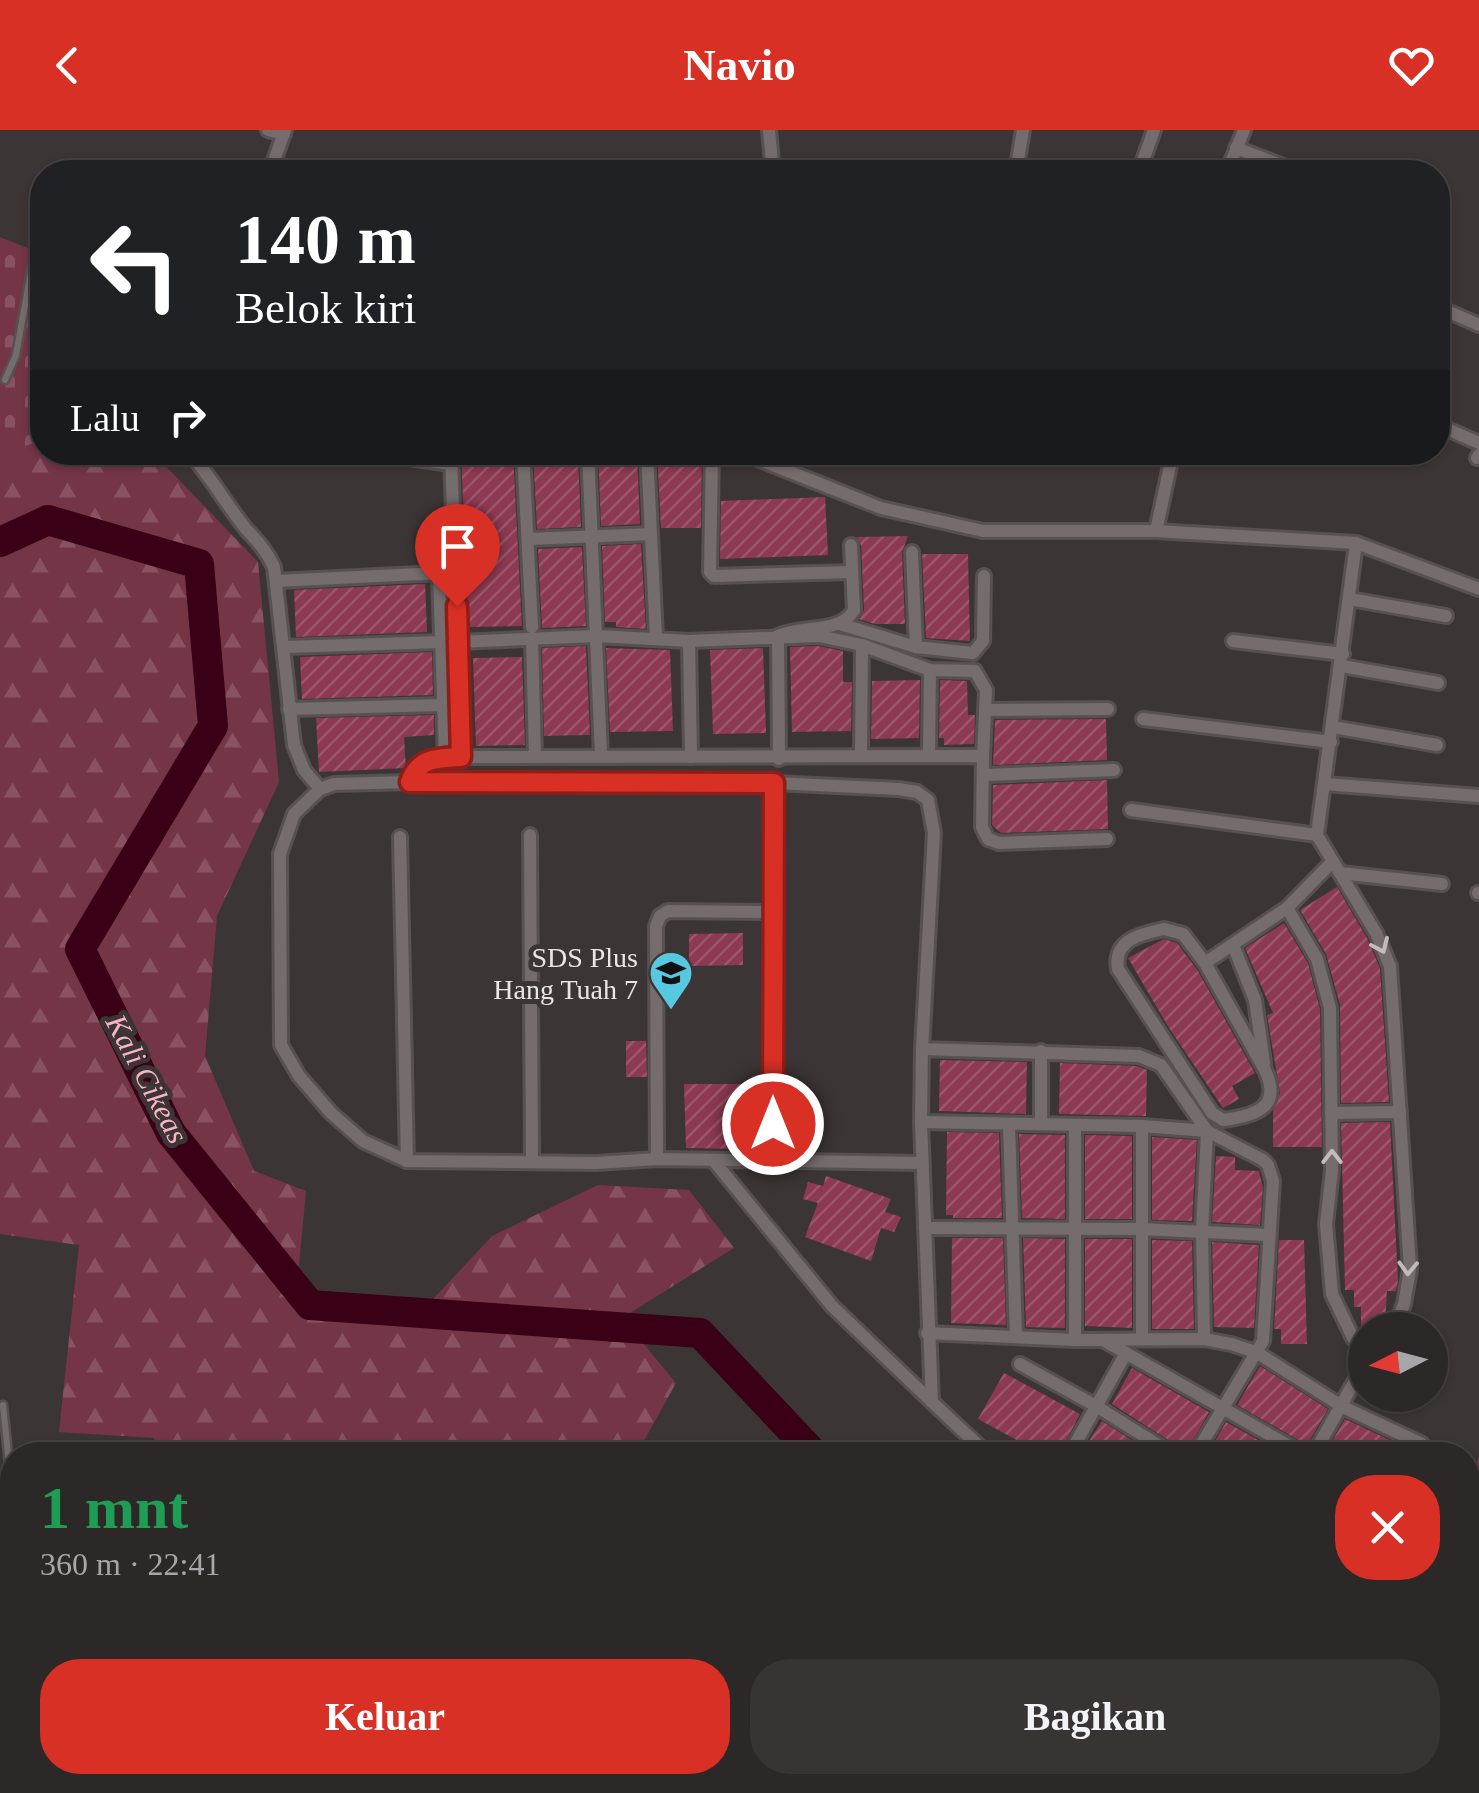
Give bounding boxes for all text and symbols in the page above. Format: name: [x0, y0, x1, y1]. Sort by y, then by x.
icon: back: [40, 38, 95, 93]
icon: heart: [1384, 38, 1439, 93]
text: Navio: [683, 40, 796, 90]
icon: left: [70, 200, 200, 330]
text: 140 m: [235, 201, 416, 278]
text: Belok kiri: [235, 283, 416, 333]
icon: right: [160, 390, 215, 445]
text: Lalu: [70, 397, 140, 439]
pin: [415, 504, 500, 607]
icon: arrive: [430, 519, 485, 574]
one-way arrow: [1369, 936, 1389, 954]
place label: SDS Plus Hang Tuah 7: [493, 942, 638, 1005]
school or university icon: SDS Plus Hang Tuah 7: [648, 950, 694, 1011]
water label: Kali Cikeas: [99, 1008, 195, 1149]
position arrow: [721, 1072, 825, 1176]
one-way arrow: [1321, 1149, 1342, 1165]
one-way arrow: [1398, 1260, 1419, 1276]
north arrow: [1348, 1312, 1448, 1412]
map controls: [1348, 1312, 1448, 1412]
text: 1 mnt: [40, 1475, 188, 1541]
button: close: [1335, 1475, 1440, 1580]
text: 360 m · 22:41: [40, 1546, 220, 1582]
button: Keluar: [40, 1659, 730, 1774]
button: Bagikan: [750, 1659, 1440, 1774]

